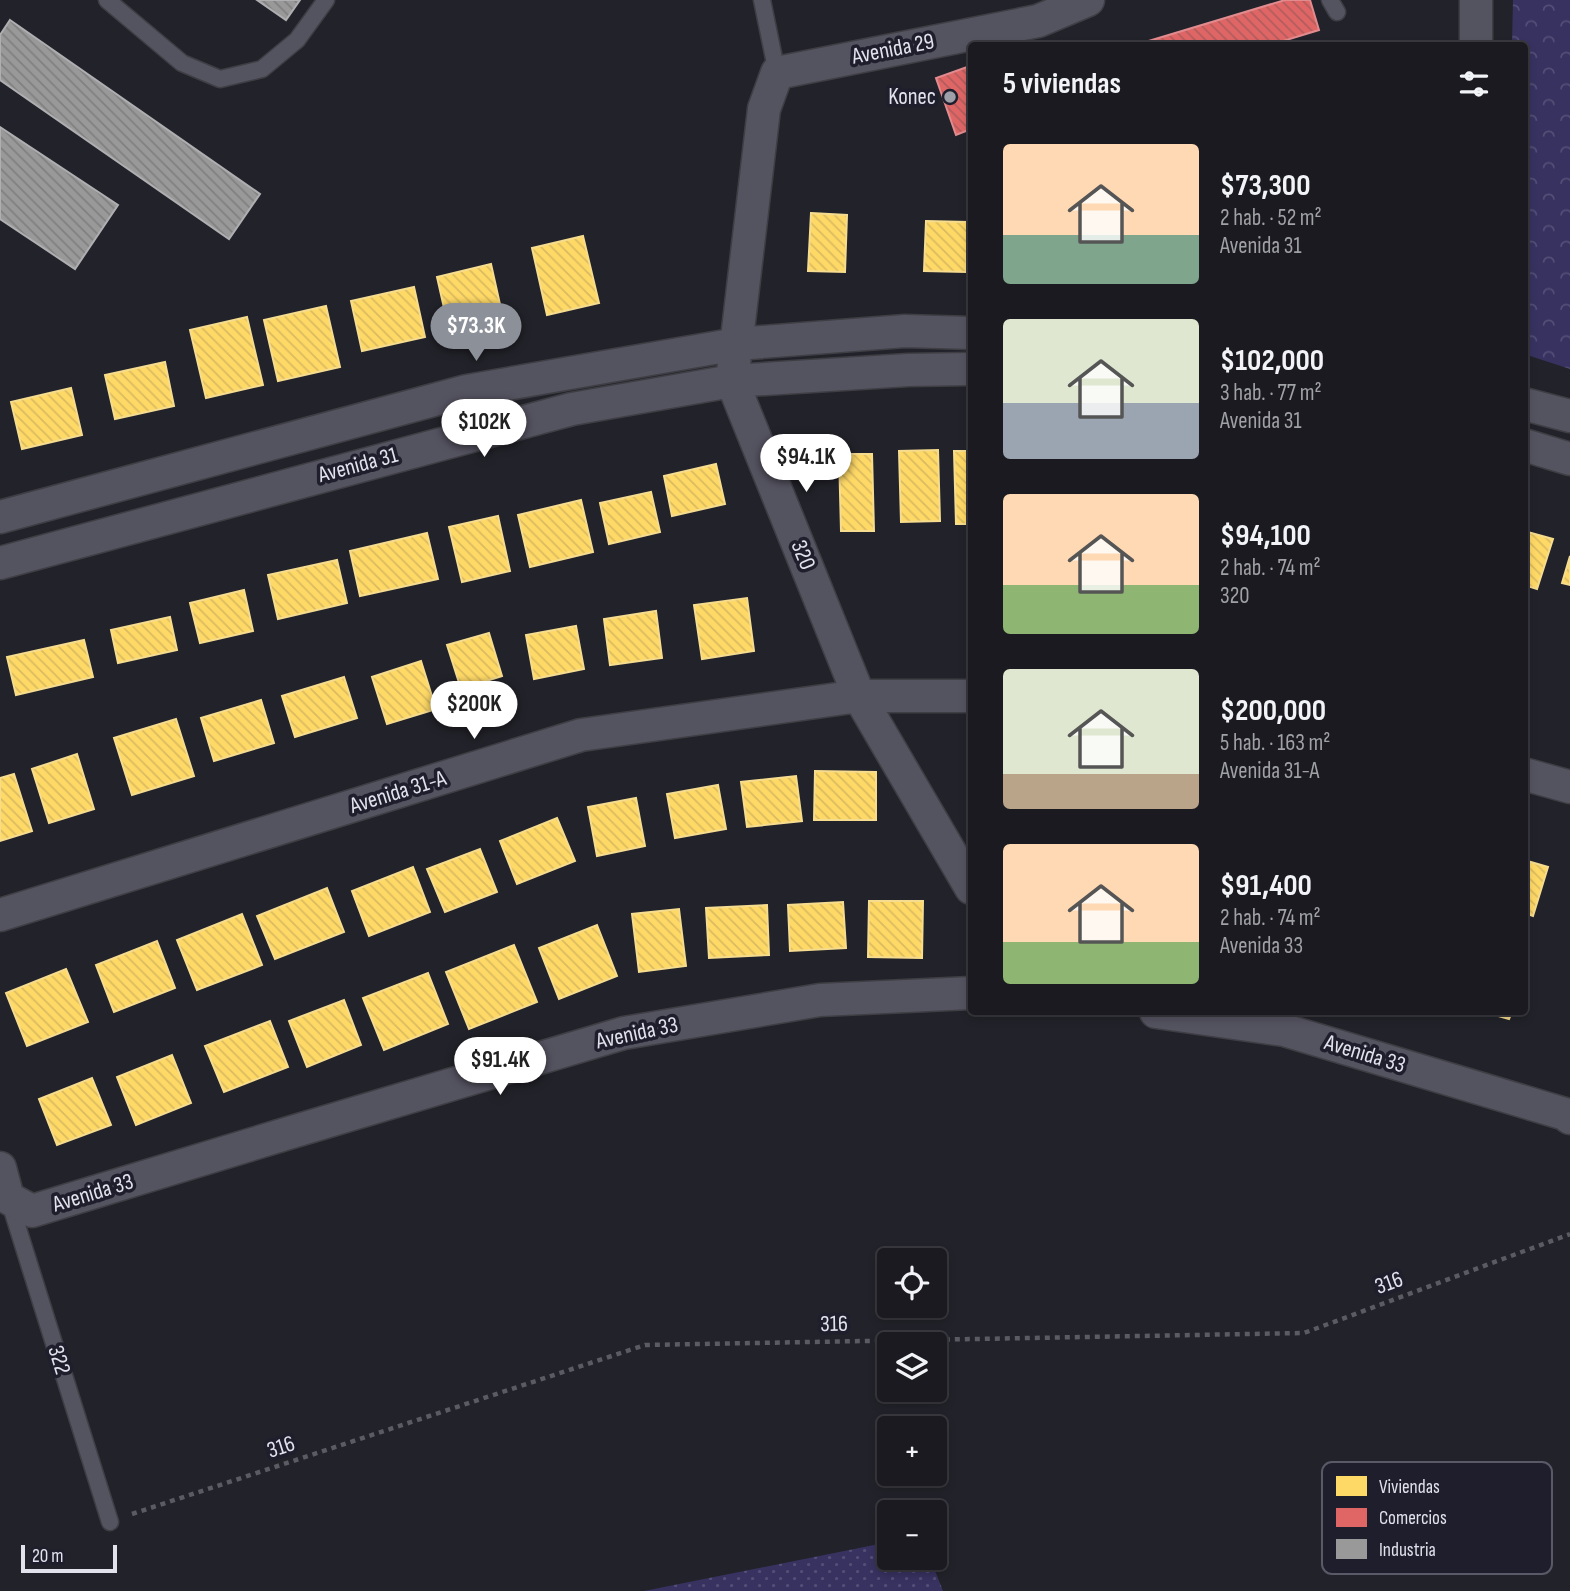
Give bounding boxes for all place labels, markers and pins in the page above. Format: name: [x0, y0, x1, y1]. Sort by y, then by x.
place label: Konec: [888, 83, 936, 111]
marker: Konec: [942, 89, 958, 105]
pin: $73.3K: [419, 304, 533, 363]
pin: $102K: [435, 400, 533, 459]
pin: $94.1K: [749, 434, 863, 494]
pin: $200K: [425, 682, 523, 741]
pin: $91.4K: [443, 1038, 557, 1097]

